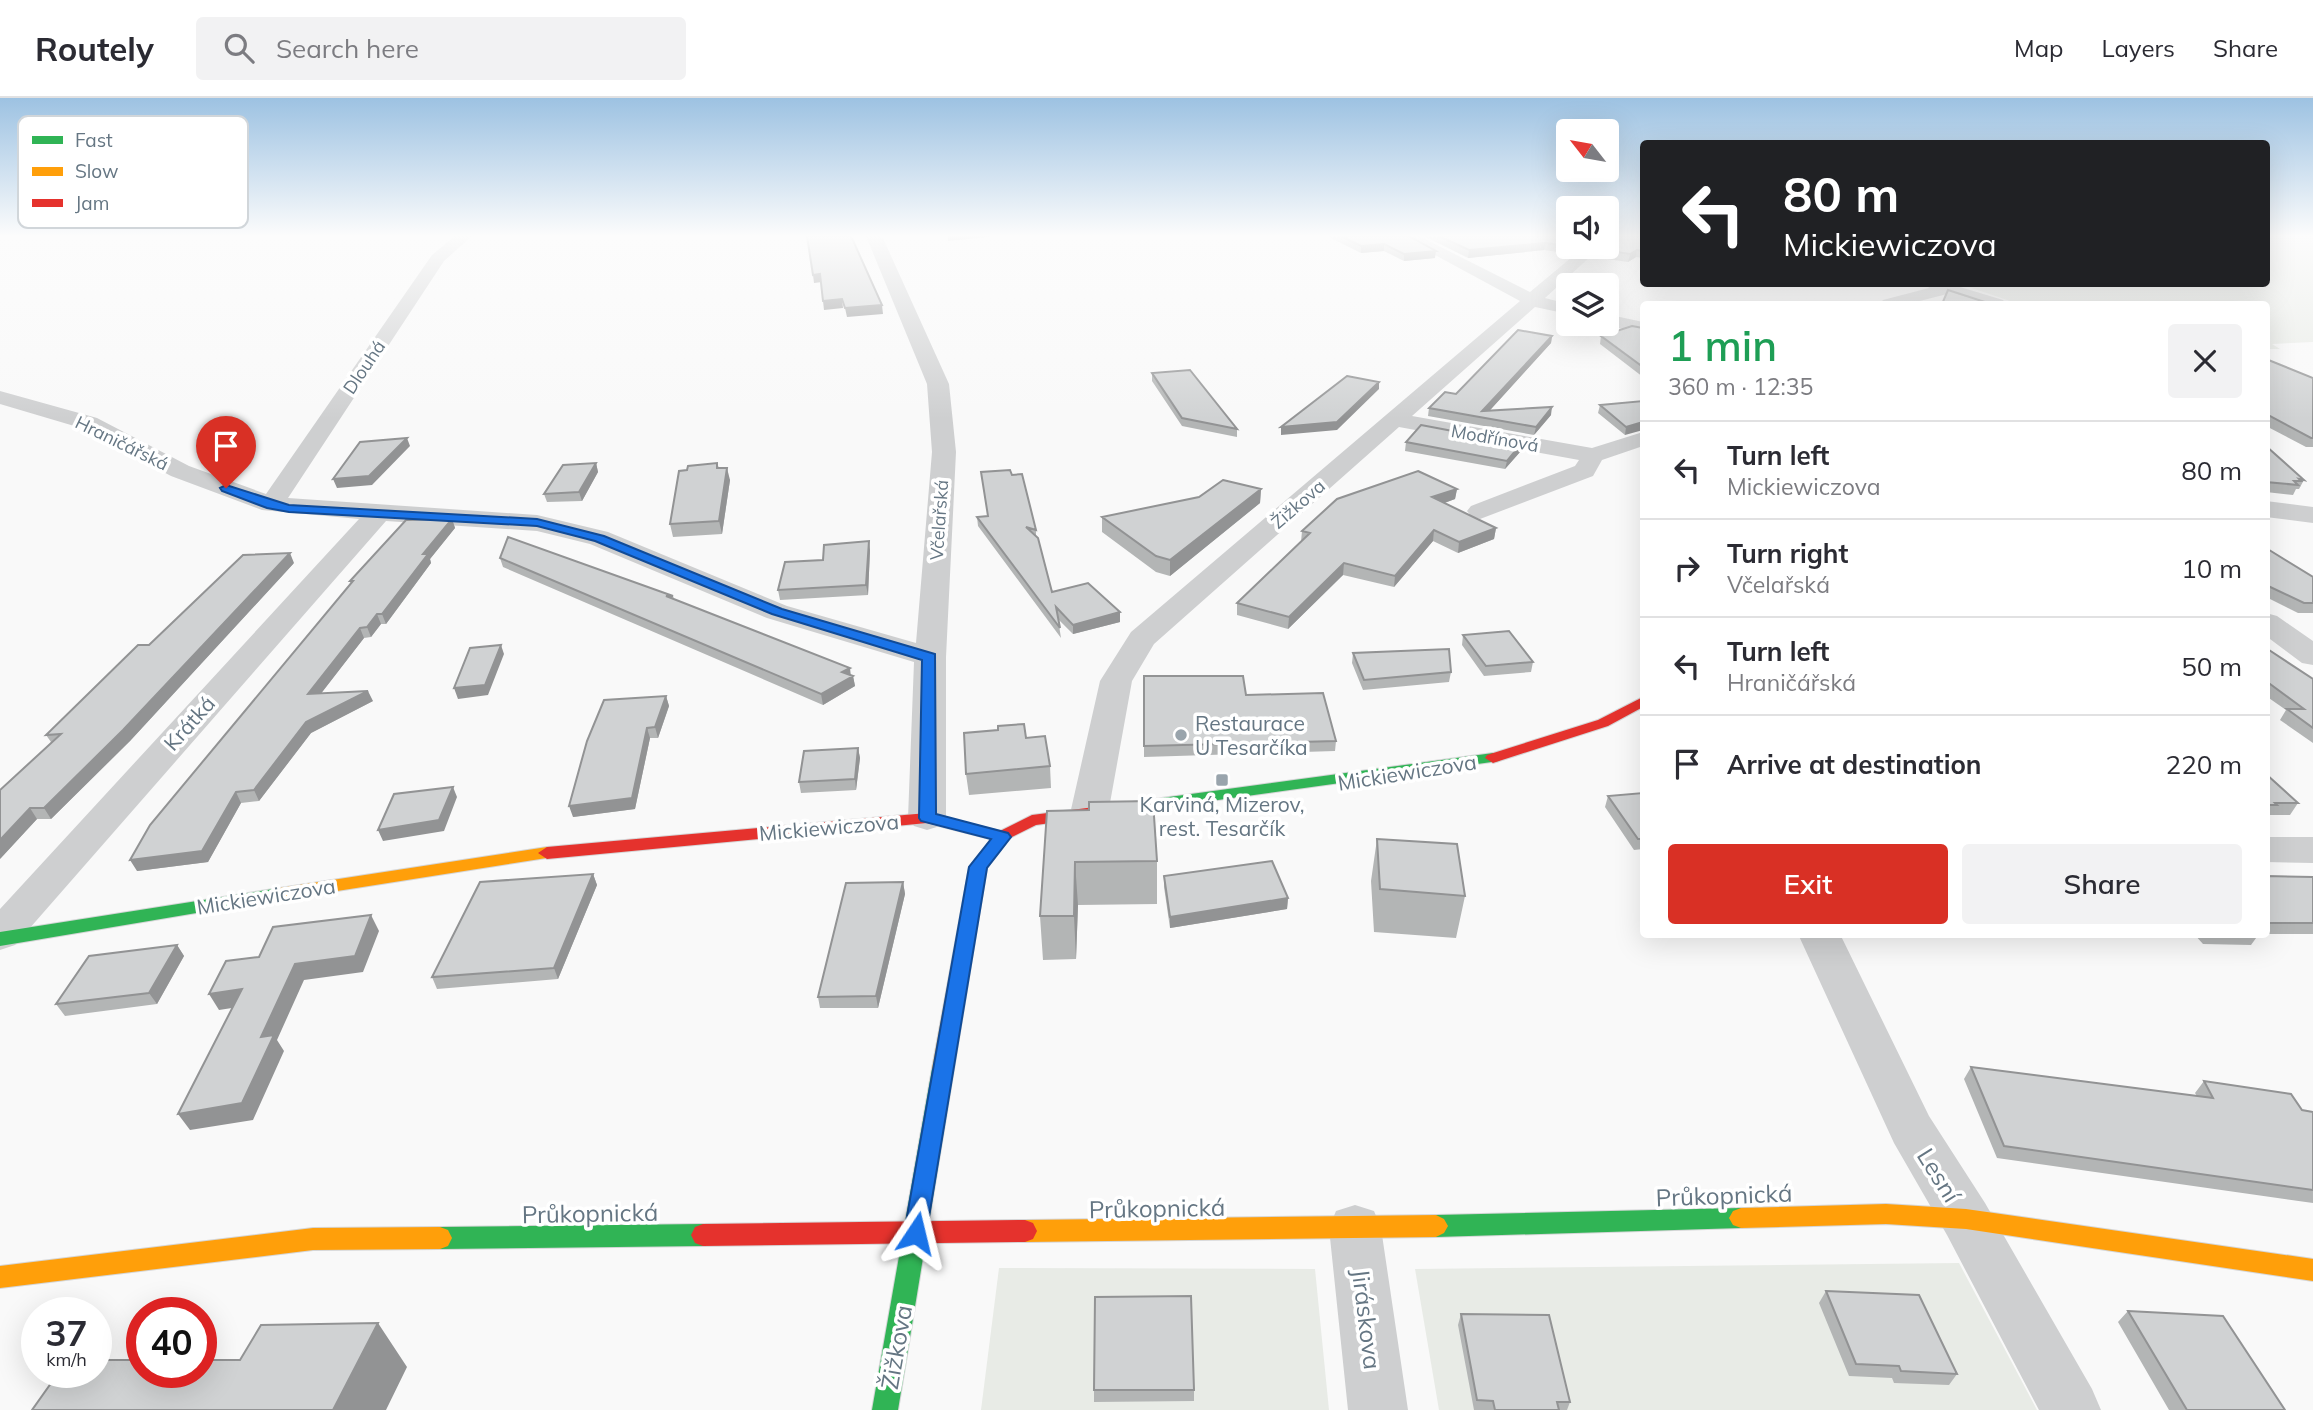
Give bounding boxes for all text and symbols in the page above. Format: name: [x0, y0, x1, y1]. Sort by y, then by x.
search box: [196, 17, 686, 80]
text: Routely: [35, 28, 154, 69]
icon: search: [220, 29, 258, 67]
text: Search here: [276, 32, 419, 65]
text: Map: [2014, 33, 2063, 63]
text: Layers: [2101, 33, 2175, 63]
text: Share: [2213, 33, 2278, 63]
legend: [18, 116, 248, 228]
north arrow: [1556, 119, 1619, 182]
map controls: [1556, 119, 1619, 336]
text: Fast: [75, 128, 113, 152]
text: Slow: [75, 159, 119, 183]
text: 80 m: [1783, 163, 1899, 224]
icon: left: [1668, 168, 1759, 259]
text: Jam: [75, 191, 109, 215]
button: sound: [1556, 196, 1619, 259]
text: Mickiewiczova: [1783, 224, 1997, 264]
button: layers: [1556, 273, 1619, 336]
text: 1 min: [1668, 319, 1777, 372]
button: close: [2168, 324, 2242, 398]
street label: Dlouhá: [338, 336, 390, 398]
text: 360 m · 12:35: [1668, 372, 1813, 401]
street label: Hraničářská: [72, 411, 172, 475]
pin: [196, 416, 256, 488]
street label: Modřínová: [1449, 419, 1541, 457]
icon: arrive: [207, 427, 245, 465]
text: Turn left: [1727, 439, 1829, 472]
icon: left: [1668, 451, 1706, 489]
text: 80 m: [2181, 454, 2242, 487]
text: Mickiewiczova: [1727, 472, 1881, 501]
street label: Žižkova: [1266, 474, 1330, 534]
street label: Včelařská: [925, 479, 953, 561]
text: Turn right: [1727, 537, 1848, 570]
icon: right: [1668, 549, 1706, 587]
text: 10 m: [2181, 552, 2242, 585]
text: Včelařská: [1727, 570, 1830, 599]
text: Turn left: [1727, 635, 1829, 668]
icon: left: [1668, 647, 1706, 685]
text: 50 m: [2181, 650, 2242, 683]
text: Hraničářská: [1727, 668, 1856, 697]
street label: Krátká: [158, 690, 220, 756]
place label: Restaurace U Tesarčíka: [1195, 710, 1308, 760]
marker: Restaurace U Tesarčíka: [1173, 727, 1189, 743]
icon: arrive: [1668, 745, 1706, 783]
street label: Mickiewiczova: [1336, 748, 1478, 796]
text: Arrive at destination: [1727, 748, 1982, 781]
text: 220 m: [2166, 748, 2242, 781]
marker: Karviná, Mizerov, rest. Tesarčík: [1214, 772, 1230, 788]
place label: Karviná, Mizerov, rest. Tesarčík: [1140, 791, 1304, 841]
street label: Mickiewiczova: [758, 808, 900, 846]
button: Exit: [1668, 844, 1948, 924]
button: Share: [1962, 844, 2242, 924]
street label: Mickiewiczova: [195, 872, 337, 920]
street label: Lesní: [1911, 1143, 1968, 1209]
street label: Průkopnická: [1655, 1178, 1793, 1212]
street label: Průkopnická: [1088, 1192, 1226, 1224]
position arrow: [879, 1196, 953, 1270]
street label: Průkopnická: [521, 1197, 659, 1229]
street label: Jiráskova: [1346, 1267, 1388, 1371]
speed limit sign: 40: [126, 1297, 217, 1388]
street label: Žižkova: [874, 1303, 918, 1391]
text: 37: [45, 1311, 88, 1355]
text: km/h: [46, 1348, 87, 1371]

